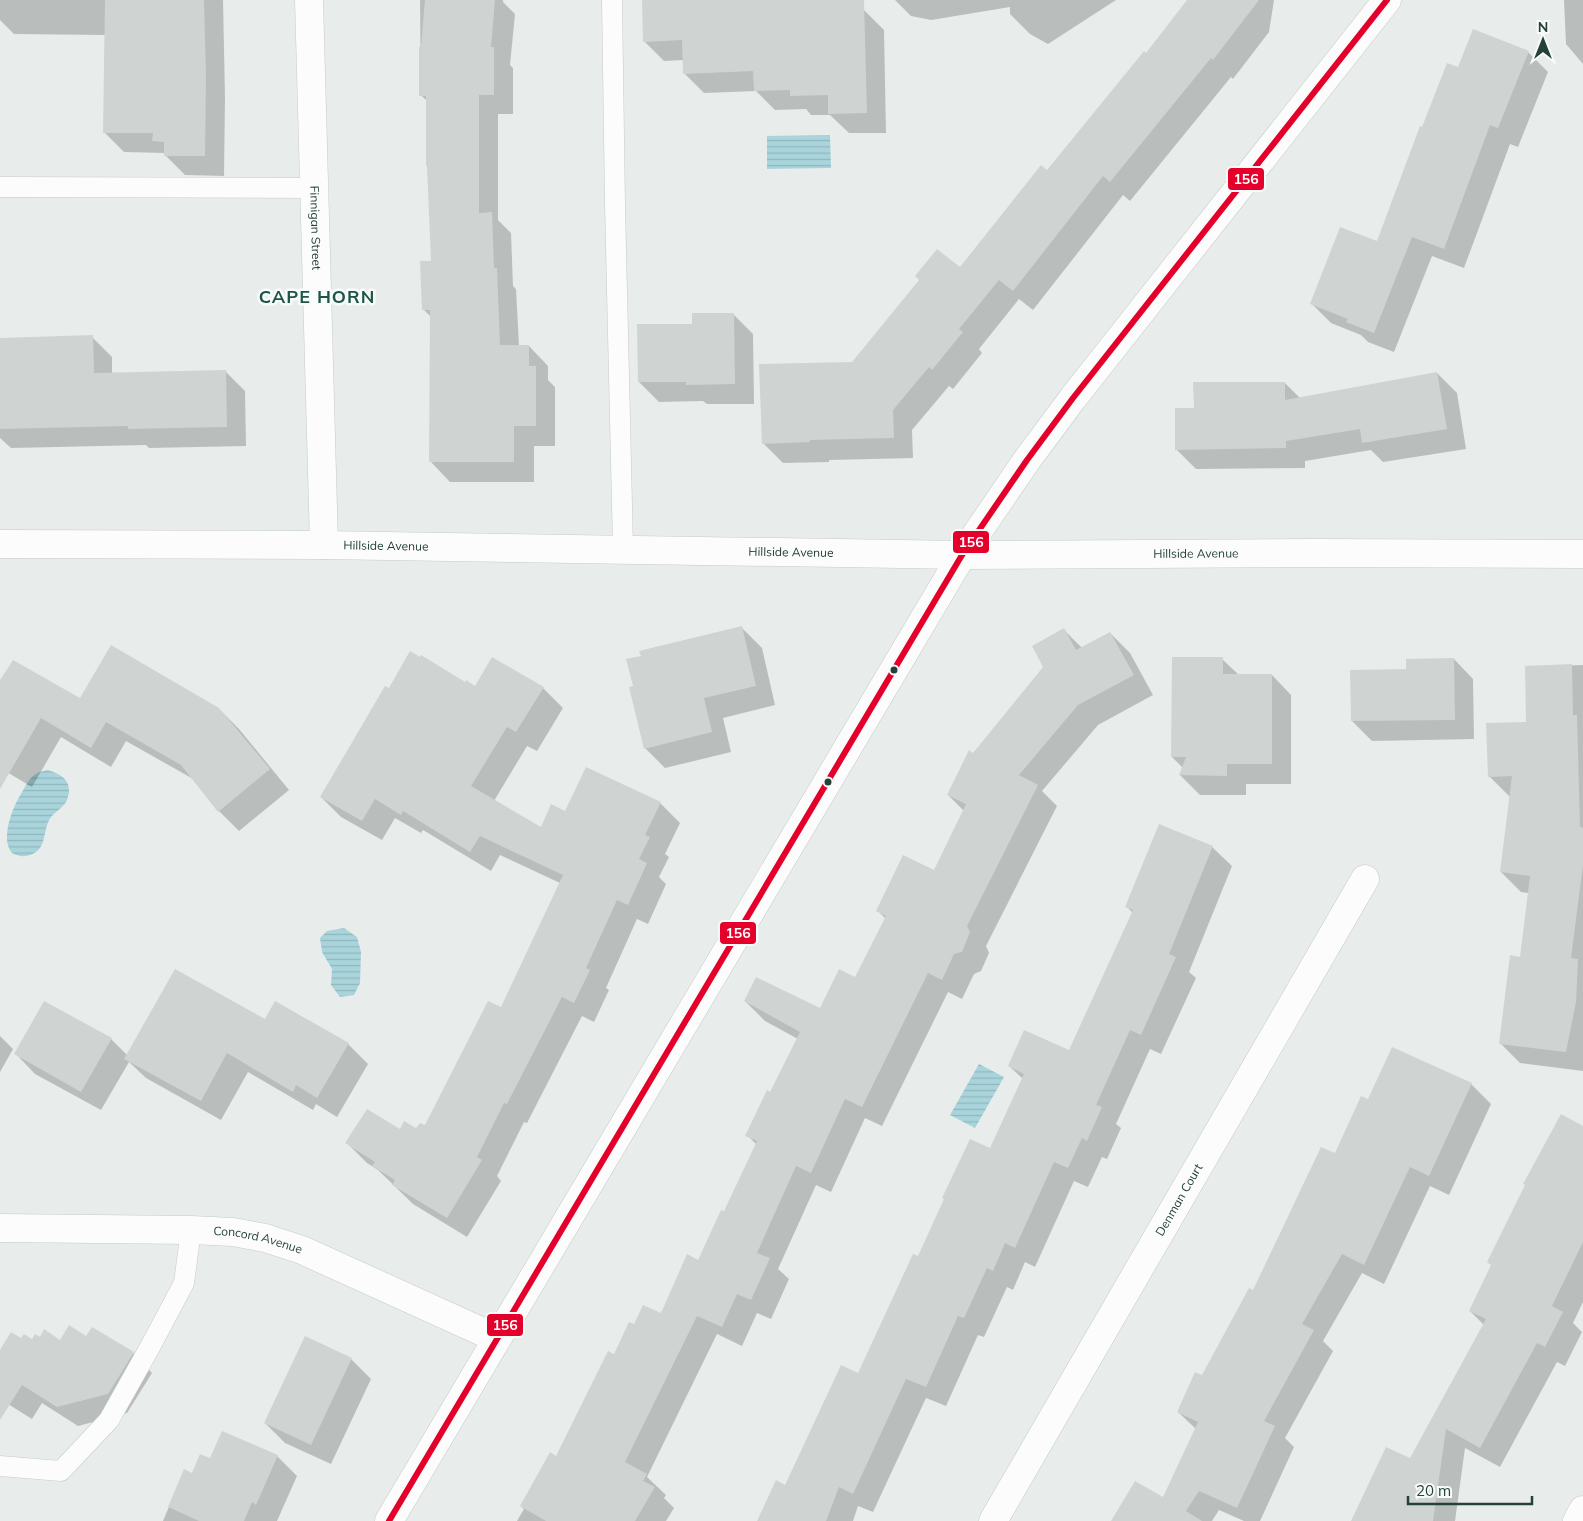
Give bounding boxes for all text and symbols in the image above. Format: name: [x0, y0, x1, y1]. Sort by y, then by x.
north arrow: [1518, 15, 1568, 65]
text: N: [1538, 18, 1548, 36]
line badge: 156: [1227, 167, 1265, 191]
text: 156: [1233, 170, 1259, 188]
street label: Finnigan Street: [307, 185, 324, 270]
district label: CAPE HORN: [259, 285, 375, 308]
line badge: 156: [952, 530, 990, 554]
text: 156: [958, 533, 984, 551]
street label: Hillside Avenue: [343, 537, 429, 554]
street label: Hillside Avenue: [748, 544, 834, 560]
street label: Hillside Avenue: [1153, 545, 1239, 561]
unlabelled marker: [889, 665, 899, 675]
unlabelled marker: [823, 777, 833, 787]
line badge: 156: [719, 921, 757, 945]
text: 156: [725, 924, 751, 942]
street label: Denman Court: [1152, 1161, 1205, 1239]
street label: Concord Avenue: [213, 1223, 304, 1257]
line badge: 156: [486, 1313, 524, 1337]
text: 156: [492, 1316, 518, 1334]
scale bar: [1408, 1474, 1532, 1506]
text: 20 m: [1416, 1481, 1451, 1500]

